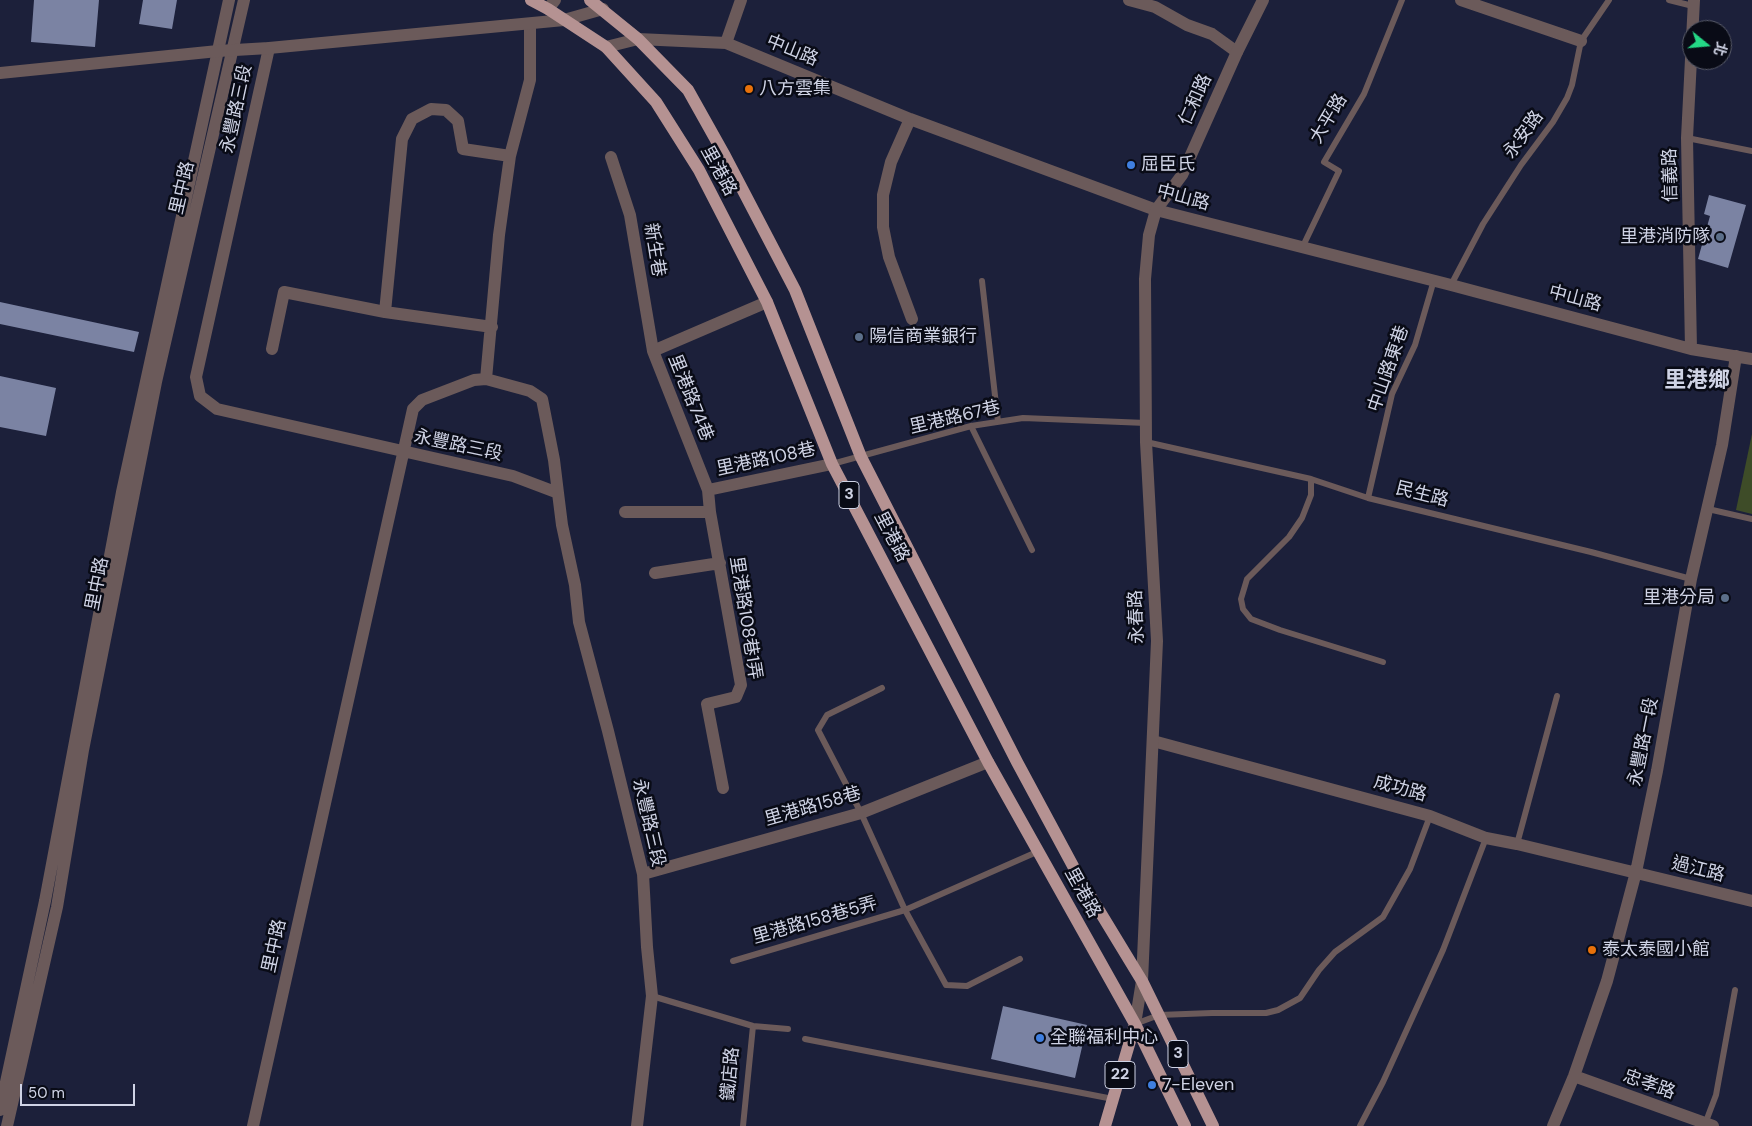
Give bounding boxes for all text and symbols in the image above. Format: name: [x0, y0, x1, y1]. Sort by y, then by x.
north arrow: [1682, 20, 1732, 70]
street label: 中山路: [763, 31, 821, 71]
text: 北: [1710, 40, 1731, 58]
street label: 永豐路三段: [217, 63, 257, 155]
street label: 仁和路: [1175, 71, 1217, 129]
place label: 八方雲集: [759, 78, 831, 100]
marker: 八方雲集: [743, 83, 755, 95]
street label: 大平路: [1306, 90, 1352, 148]
street label: 永安路: [1499, 107, 1549, 163]
street label: 里港路: [695, 142, 741, 200]
street label: 信義路: [1660, 148, 1682, 202]
place label: 屈臣氏: [1141, 154, 1195, 176]
street label: 里中路: [166, 159, 200, 217]
marker: 屈臣氏: [1125, 159, 1137, 171]
street label: 中山路: [1154, 181, 1212, 215]
street label: 新生巷: [639, 222, 669, 278]
place label: 里港消防隊: [1620, 226, 1710, 248]
marker: 里港消防隊: [1714, 231, 1726, 243]
street label: 中山路: [1546, 282, 1604, 316]
street label: 中山路東巷: [1364, 323, 1414, 415]
place label: 陽信商業銀行: [869, 326, 977, 348]
marker: 陽信商業銀行: [853, 331, 865, 343]
street label: 里港路74巷: [663, 352, 717, 444]
district label: 里港鄉: [1664, 368, 1730, 394]
street label: 里港路67巷: [908, 397, 1002, 439]
street label: 永豐路三段: [412, 426, 504, 466]
street label: 里港路108巷: [714, 439, 818, 481]
street label: 民生路: [1393, 478, 1451, 512]
road number: 3: [839, 482, 859, 508]
street label: 里港路: [869, 508, 913, 566]
street label: 里中路: [82, 555, 114, 613]
street label: 里港路108巷1弄: [725, 555, 765, 681]
place label: 里港分局: [1643, 587, 1715, 609]
street label: 永春路: [1125, 590, 1149, 644]
marker: 里港分局: [1719, 592, 1731, 604]
street label: 永豐路一段: [1625, 696, 1663, 788]
street label: 成功路: [1371, 772, 1429, 806]
street label: 永豐路三段: [627, 777, 669, 869]
street label: 里港路158巷: [762, 783, 864, 831]
street label: 過江路: [1669, 853, 1727, 887]
street label: 里港路: [1059, 864, 1105, 922]
street label: 里港路158巷5弄: [750, 893, 880, 949]
street label: 里中路: [259, 917, 291, 975]
place label: 泰太泰國小館: [1602, 939, 1710, 961]
marker: 泰太泰國小館: [1586, 944, 1598, 956]
place label: 全聯福利中心: [1050, 1027, 1158, 1049]
marker: 全聯福利中心: [1034, 1032, 1046, 1044]
road number: 3: [1168, 1040, 1188, 1068]
street label: 鐵店路: [718, 1046, 744, 1102]
road number: 22: [1105, 1062, 1135, 1088]
street label: 忠孝路: [1620, 1066, 1678, 1104]
scale bar: [22, 1074, 138, 1106]
place label: 7-Eleven: [1162, 1074, 1234, 1096]
marker: 7-Eleven: [1146, 1079, 1158, 1091]
text: 50 m: [28, 1083, 65, 1103]

